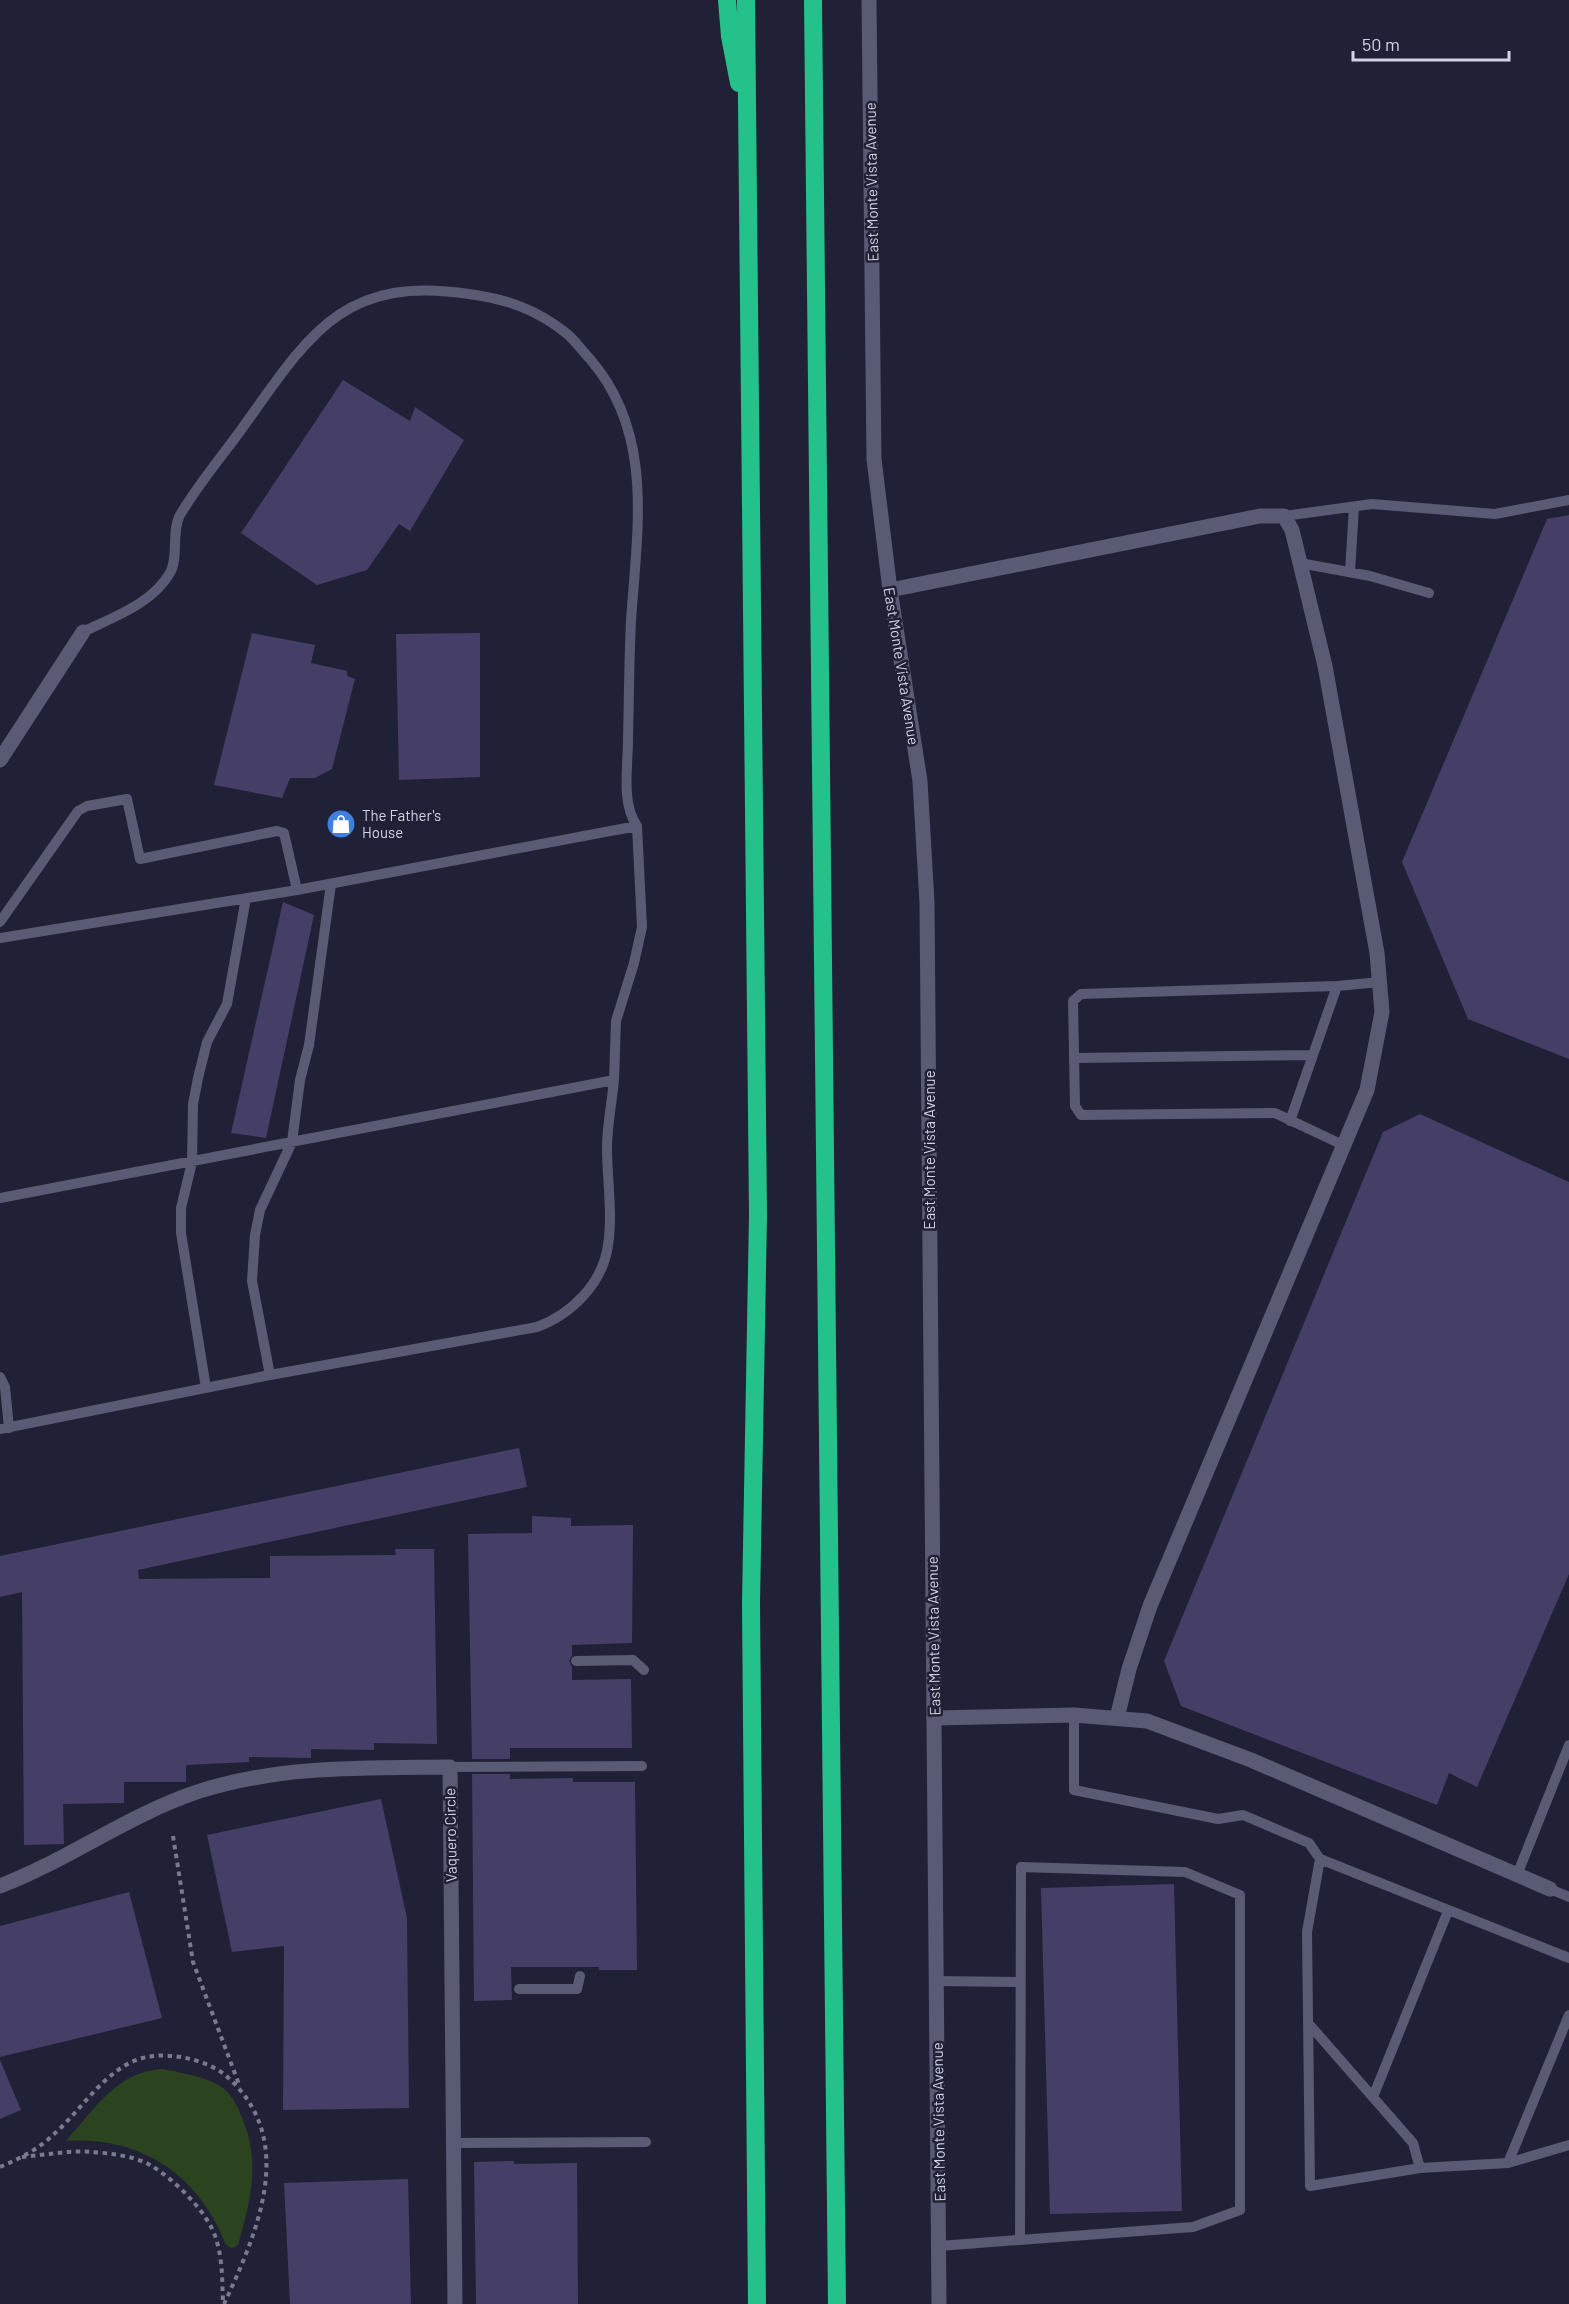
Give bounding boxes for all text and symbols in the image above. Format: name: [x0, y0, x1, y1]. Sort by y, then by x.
scale bar: [1353, 24, 1509, 62]
text: 50 m: [1362, 33, 1400, 55]
street label: East Monte Vista Avenue: [861, 102, 881, 262]
street label: East Monte Vista Avenue: [881, 586, 923, 746]
place label: The Father's House: [362, 806, 441, 841]
shop icon: The Father's House: [325, 808, 357, 840]
street label: East Monte Vista Avenue: [920, 1070, 938, 1230]
street label: East Monte Vista Avenue: [923, 1556, 943, 1716]
street label: Vaquero Circle: [440, 1788, 460, 1882]
street label: East Monte Vista Avenue: [928, 2042, 948, 2202]

